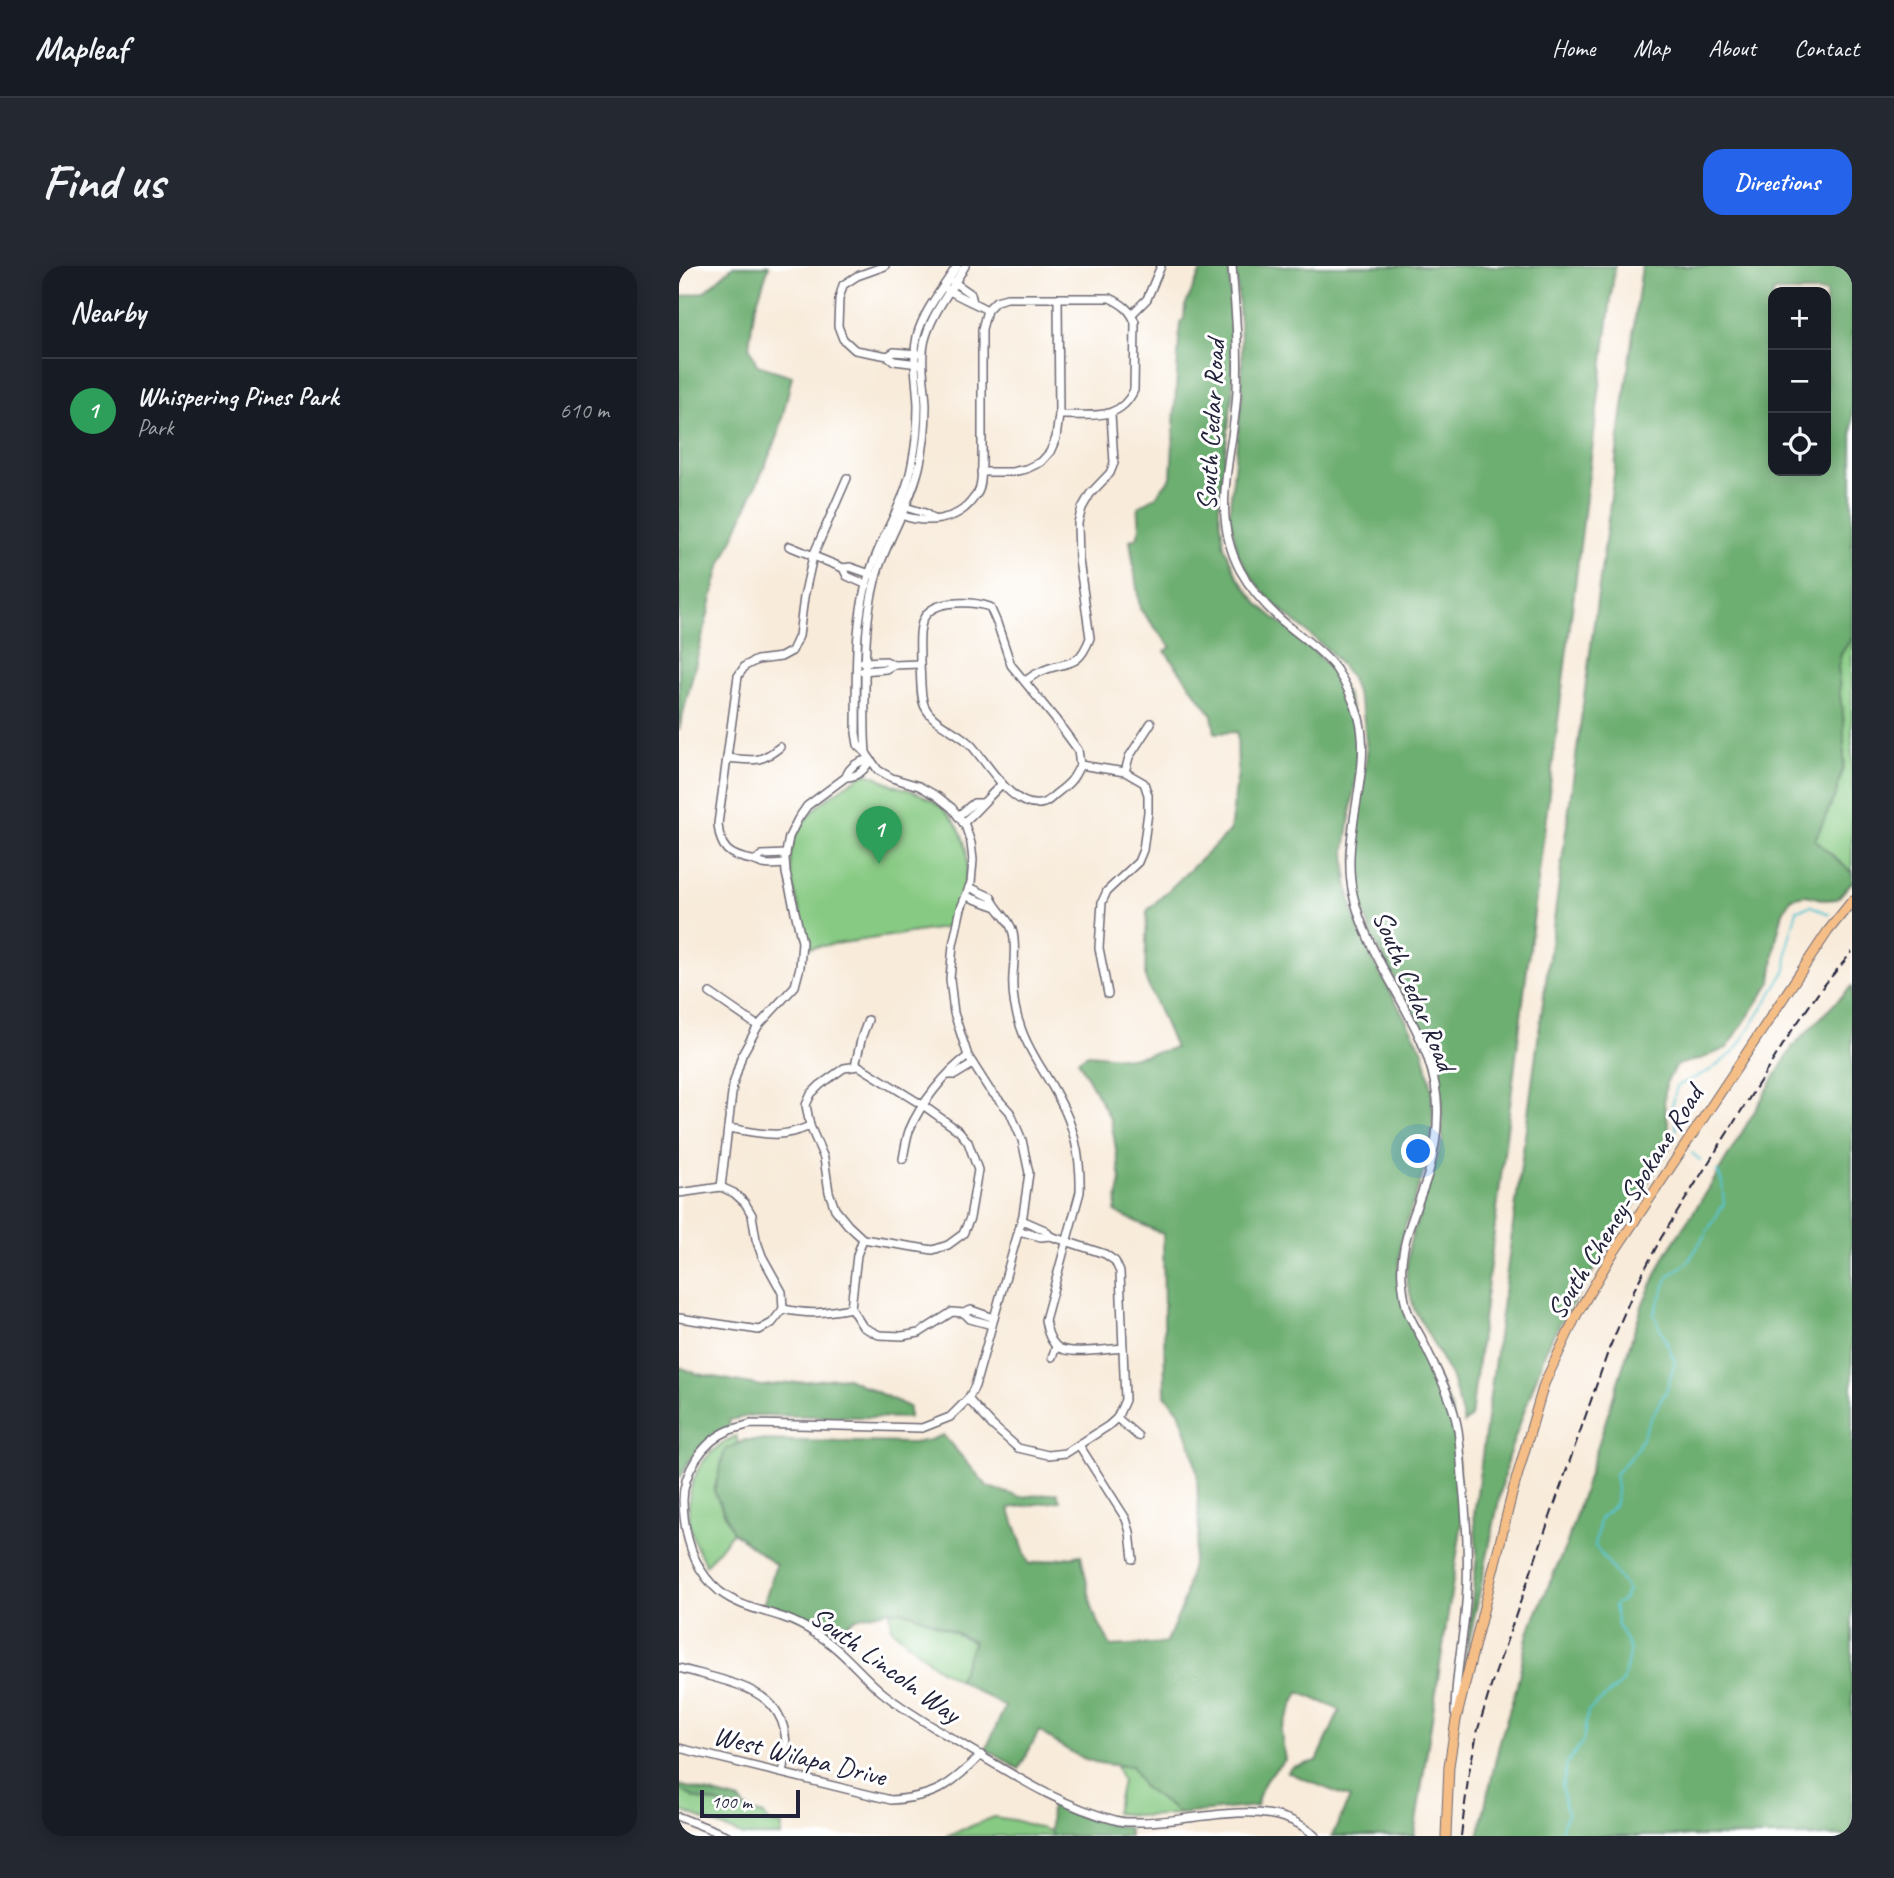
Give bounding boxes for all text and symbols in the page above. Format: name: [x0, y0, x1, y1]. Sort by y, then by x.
text: Mapleaf: [35, 27, 127, 69]
text: Home: [1552, 33, 1595, 63]
text: Map: [1633, 33, 1670, 63]
text: About: [1708, 33, 1756, 63]
text: Contact: [1794, 33, 1859, 63]
button: Directions: [1703, 149, 1852, 215]
text: Find us: [42, 151, 164, 213]
map controls: [1768, 287, 1831, 476]
button: +: [1768, 287, 1831, 350]
text: Nearby: [70, 293, 146, 331]
street label: South Cedar Road: [1189, 335, 1233, 511]
button: −: [1768, 350, 1831, 413]
text: Whispering Pines Park: [137, 380, 338, 413]
text: 1: [88, 396, 98, 425]
text: 610 m: [560, 396, 609, 425]
text: Park: [137, 413, 173, 442]
button: locate: [1768, 413, 1831, 476]
pin: 1: [856, 806, 902, 864]
street label: South Cedar Road: [1365, 905, 1466, 1079]
street label: South Cheney-Spokane Road: [1538, 1076, 1713, 1326]
your location: [1401, 1134, 1435, 1168]
street label: South Lincoln Way: [804, 1598, 970, 1732]
street label: West Wilapa Drive: [710, 1717, 891, 1794]
scale bar: [700, 1787, 800, 1819]
text: 100 m: [711, 1790, 752, 1814]

